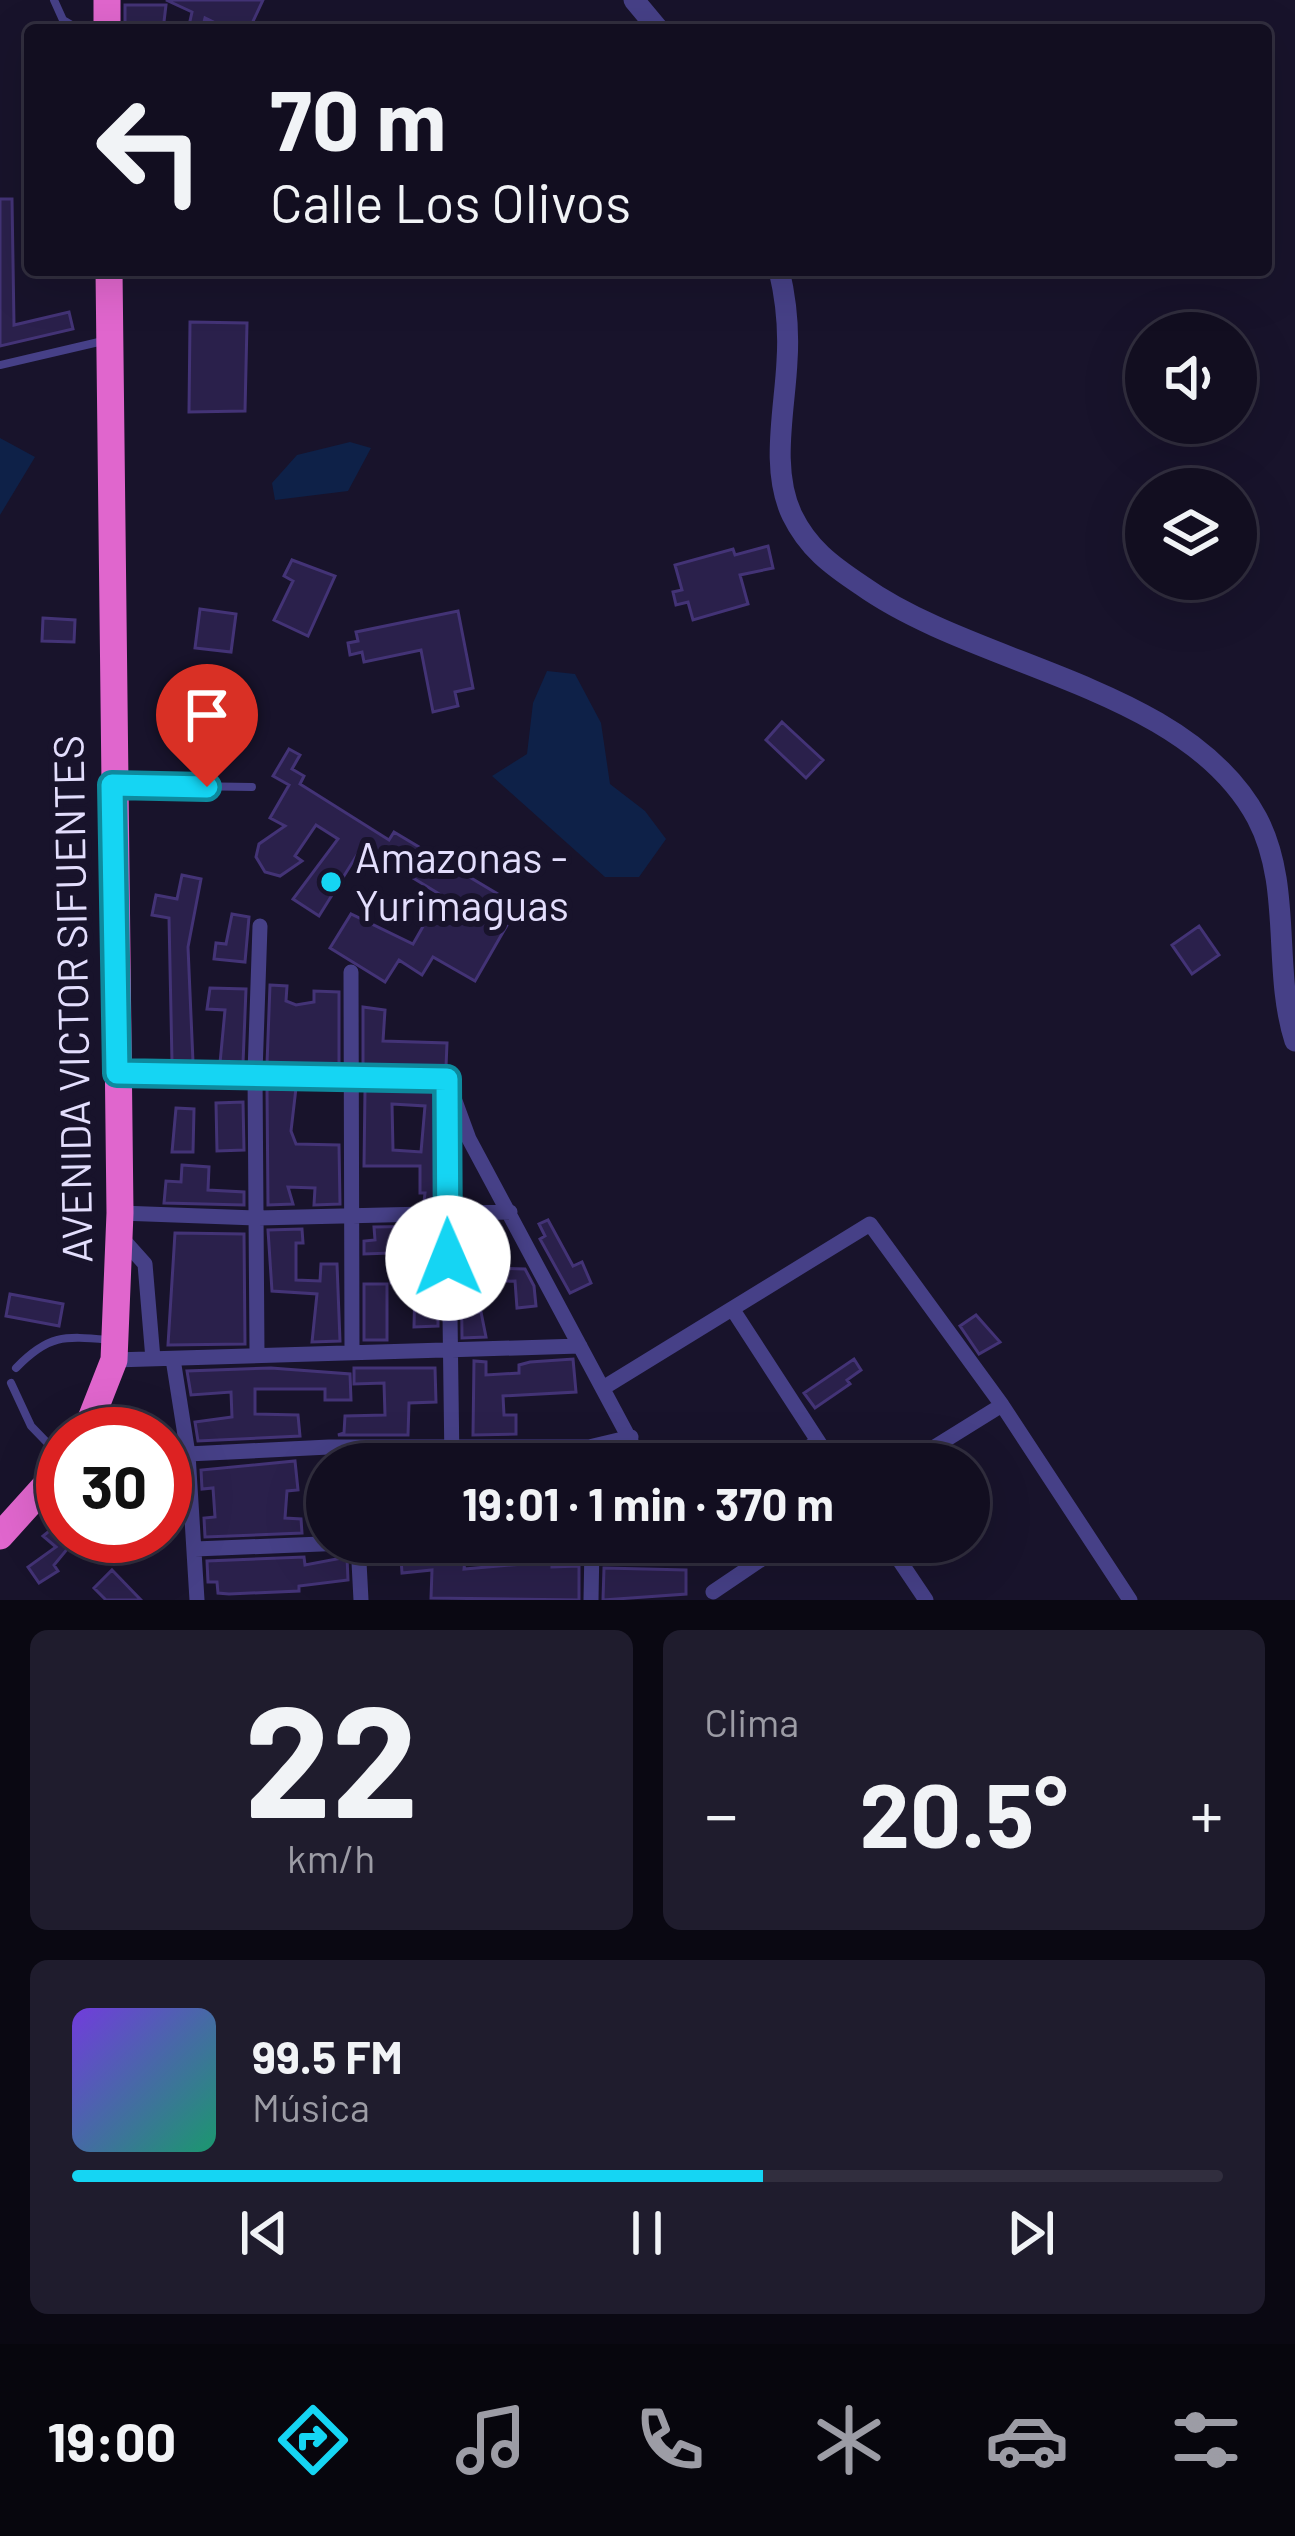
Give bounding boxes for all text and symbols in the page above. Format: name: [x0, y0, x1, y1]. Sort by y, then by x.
text: 70 m: [270, 67, 446, 168]
icon: left: [72, 72, 228, 228]
text: Calle Los Olivos: [270, 169, 631, 234]
map controls: [1125, 312, 1257, 600]
button: sound: [1125, 312, 1257, 444]
button: layers: [1125, 468, 1257, 600]
pin: [156, 664, 258, 787]
icon: arrive: [174, 682, 240, 748]
street label: AVENIDA VICTOR SIFUENTES: [41, 735, 101, 1264]
place label: Amazonas - Yurimaguas: [355, 831, 569, 930]
marker: Amazonas - Yurimaguas: [318, 869, 344, 895]
position arrow: [385, 1195, 511, 1321]
speed limit sign: 30: [36, 1407, 192, 1563]
text: 19:01 · 1 min · 370 m: [462, 1476, 834, 1530]
text: 22: [244, 1662, 419, 1849]
text: Clima: [705, 1698, 799, 1745]
text: 20.5°: [860, 1758, 1068, 1866]
text: −: [705, 1773, 738, 1852]
text: +: [1190, 1773, 1223, 1852]
text: km/h: [287, 1834, 375, 1881]
text: 99.5 FM: [252, 2029, 403, 2083]
text: Música: [252, 2083, 370, 2130]
icon: previous: [231, 2200, 297, 2266]
icon: pause: [614, 2200, 680, 2266]
icon: next: [998, 2200, 1064, 2266]
icon: directions: [271, 2398, 355, 2482]
icon: music: [449, 2398, 533, 2482]
icon: phone: [628, 2398, 712, 2482]
icon: climate: [807, 2398, 891, 2482]
icon: car: [985, 2398, 1069, 2482]
icon: filters: [1164, 2398, 1248, 2482]
text: 19:00: [47, 2408, 176, 2473]

